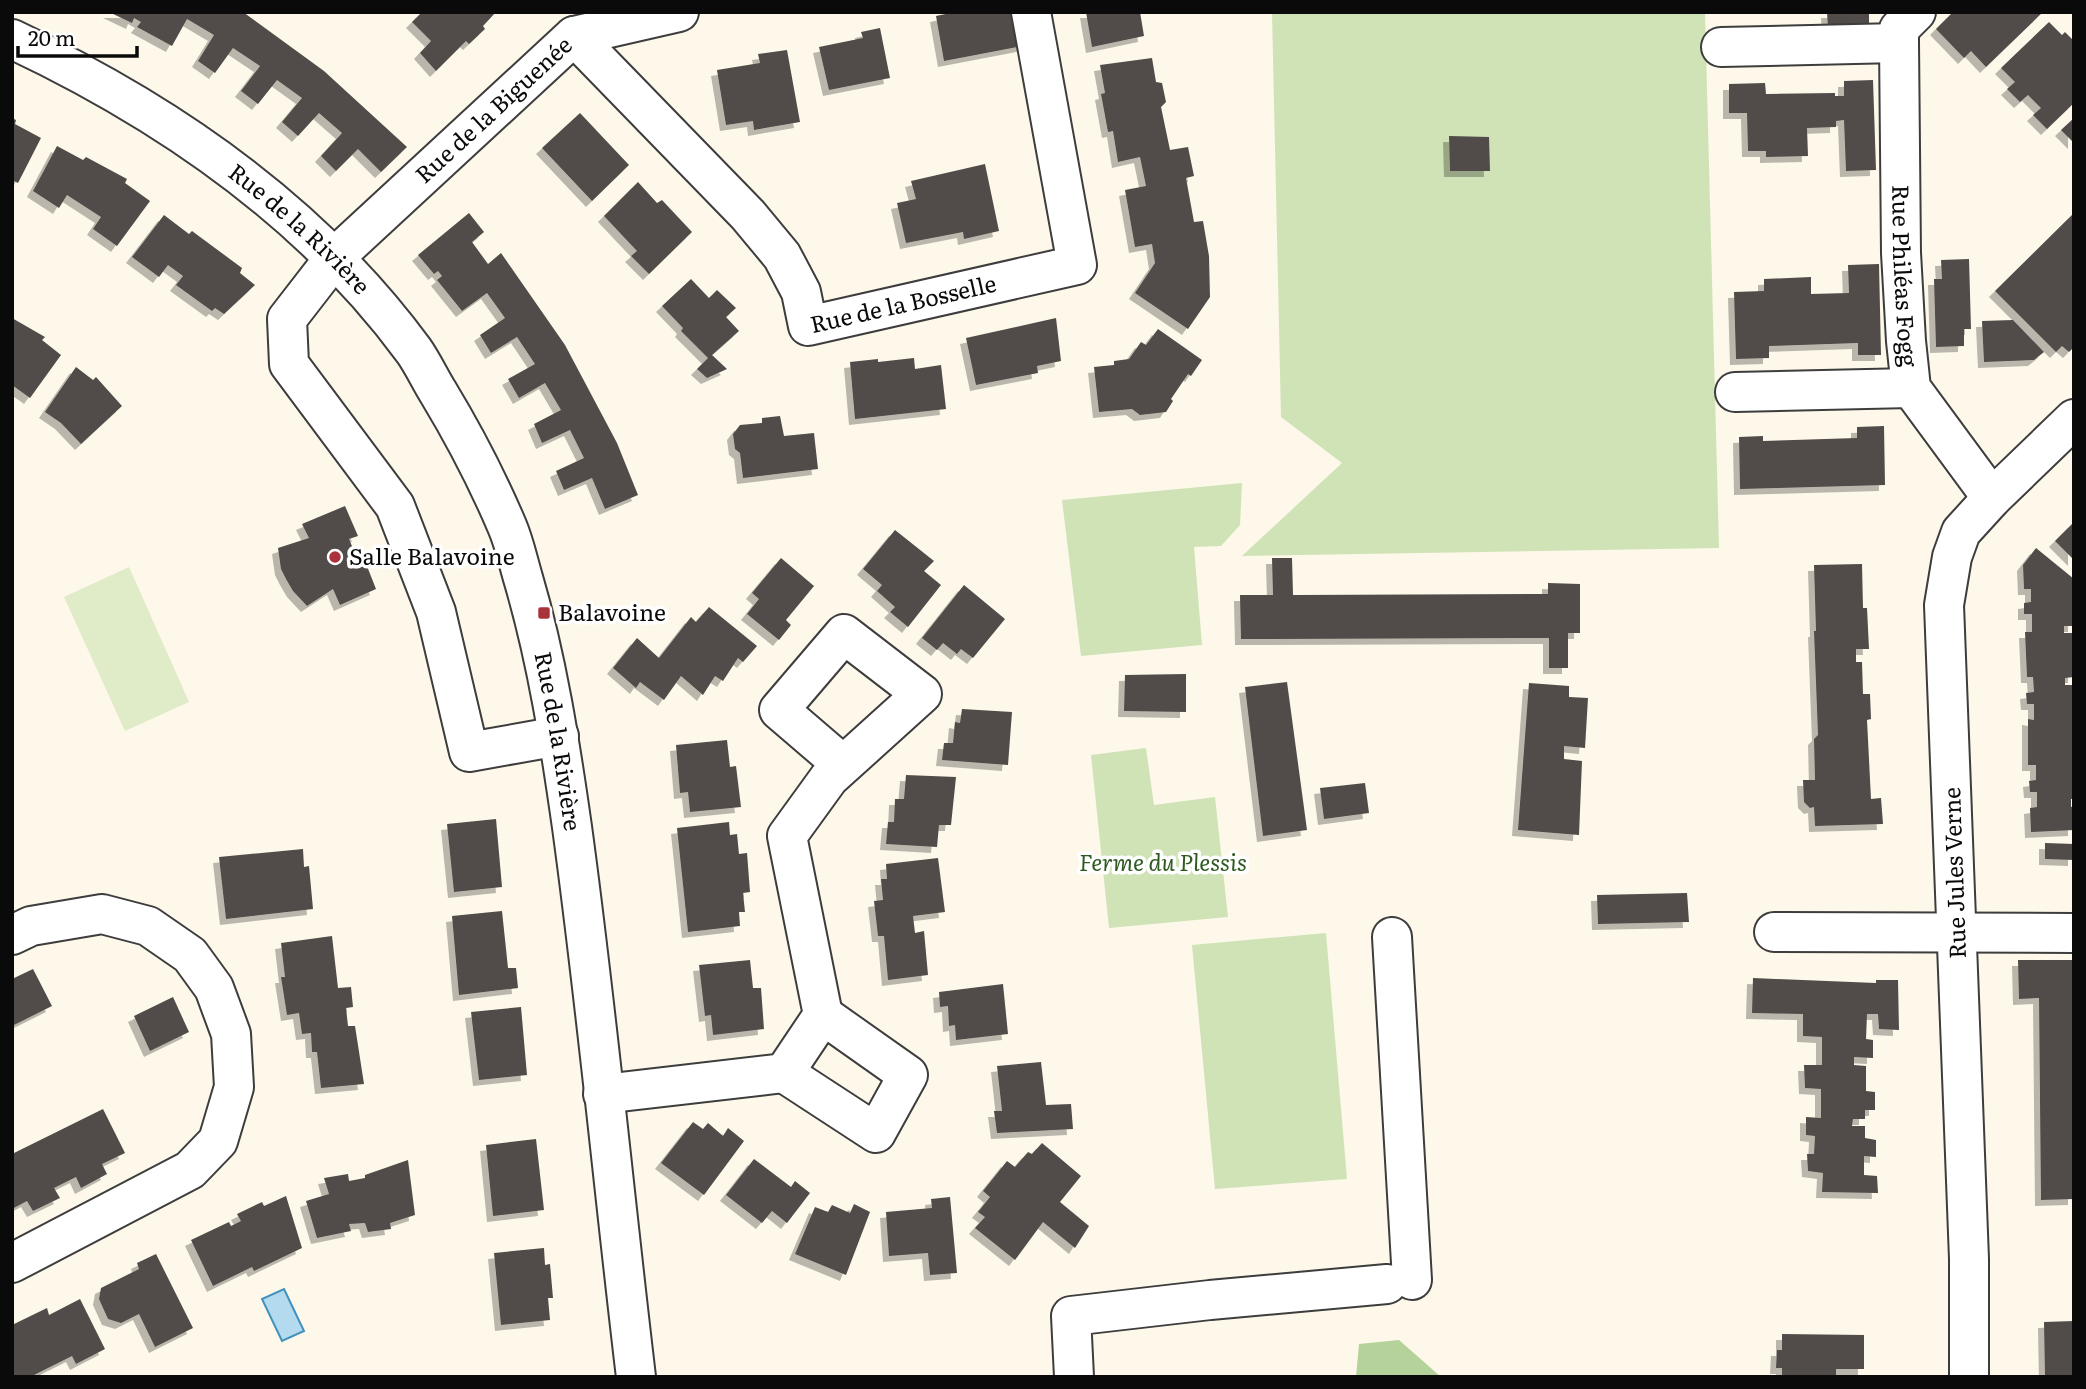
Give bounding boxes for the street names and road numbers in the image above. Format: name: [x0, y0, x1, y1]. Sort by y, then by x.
street label: Rue de la Biguenée: [407, 27, 579, 190]
street label: Rue de la Rivière: [222, 154, 379, 301]
street label: Rue Philéas Fogg: [1885, 184, 1928, 369]
street label: Rue de la Bosselle: [807, 265, 999, 340]
street label: Rue de la Rivière: [527, 648, 591, 833]
street label: Rue Jules Verne: [1933, 787, 1973, 960]

